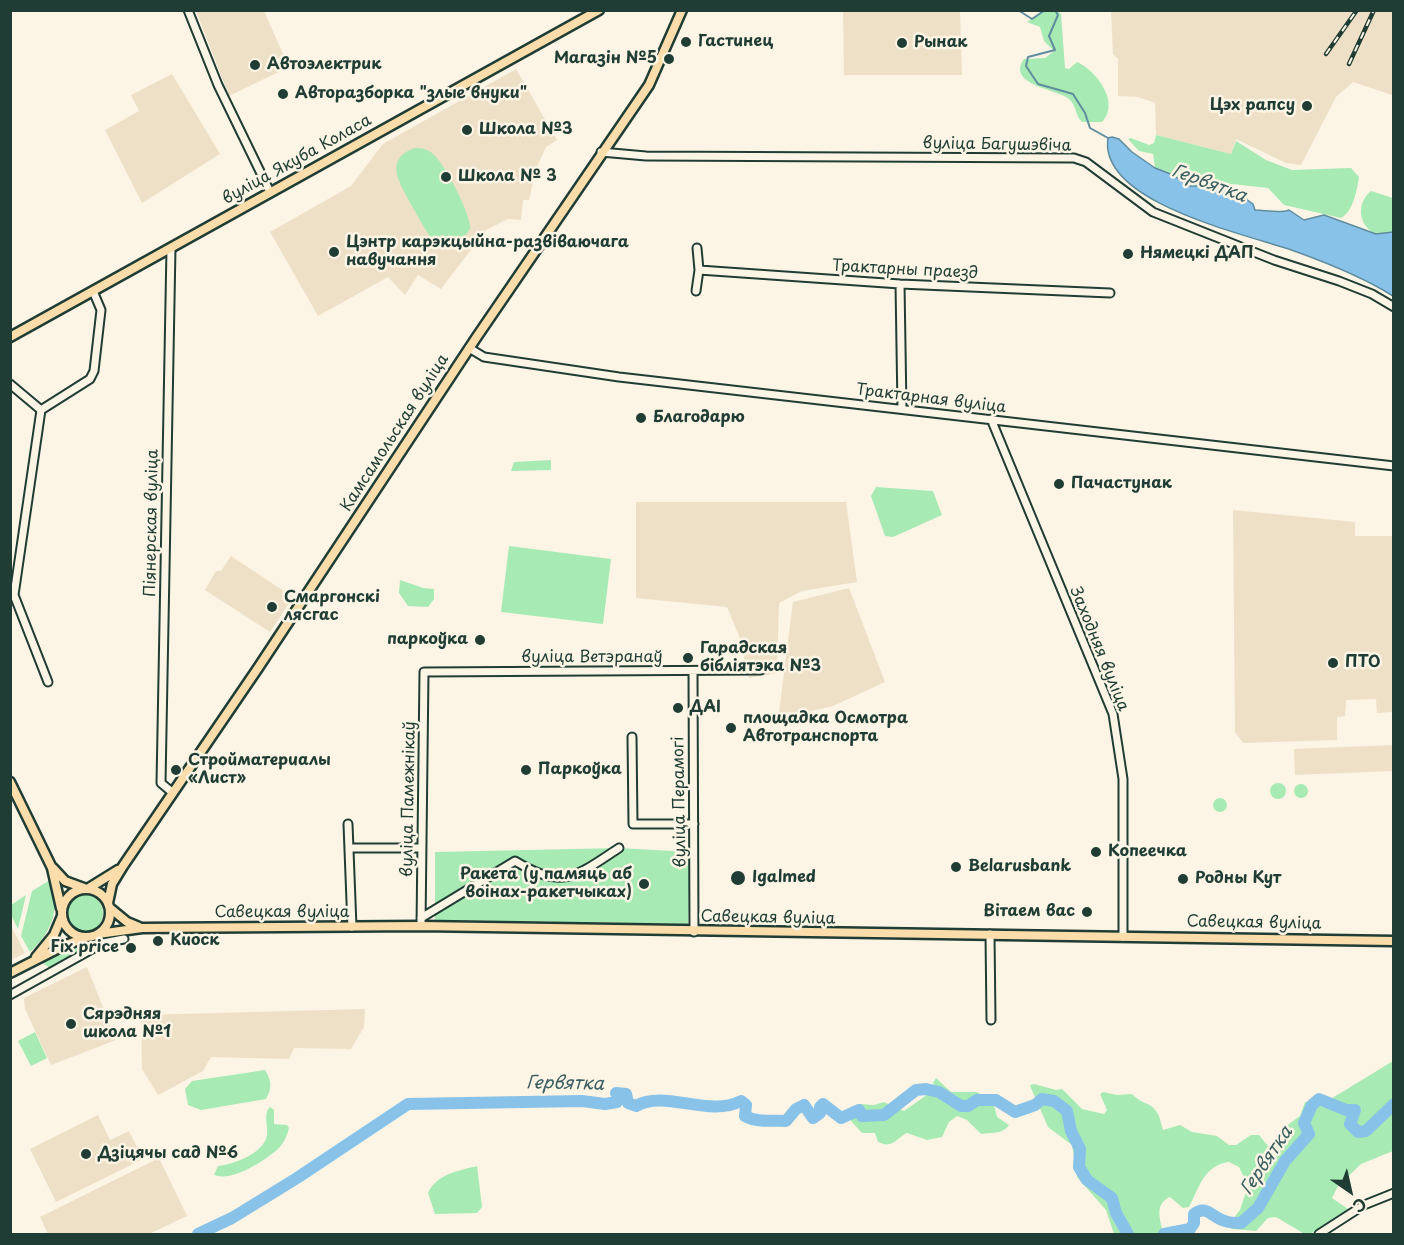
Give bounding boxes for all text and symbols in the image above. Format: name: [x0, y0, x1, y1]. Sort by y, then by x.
place label: Гастинец: [698, 32, 773, 52]
place label: Рынак: [914, 33, 967, 53]
marker: Гастинец: [679, 35, 693, 49]
marker: Рынак: [895, 36, 909, 50]
place label: Магазін №5: [554, 49, 657, 69]
marker: Магазін №5: [662, 52, 676, 66]
place label: Автоэлектрик: [267, 55, 381, 75]
marker: Автоэлектрик: [248, 58, 262, 72]
place label: Авторазборка "злые внуки": [295, 84, 527, 104]
marker: Авторазборка "злые внуки": [276, 87, 290, 101]
place label: Цэх рапсу: [1210, 96, 1295, 116]
marker: Цэх рапсу: [1300, 99, 1314, 113]
street label: вуліца Якуба Коласа: [219, 111, 375, 209]
place label: Школа №3: [479, 120, 572, 140]
marker: Школа №3: [460, 123, 474, 137]
street label: вуліца Багушэвіча: [923, 134, 1071, 156]
water label: Гервятка: [1169, 161, 1249, 207]
place label: Школа № 3: [458, 167, 557, 187]
marker: Школа № 3: [439, 170, 453, 184]
place label: Цэнтр карэкцыйна-развіваючага навучання: [346, 233, 629, 271]
place label: Нямецкі ДАП: [1140, 244, 1254, 264]
marker: Цэнтр карэкцыйна-развіваючага навучання: [327, 245, 341, 259]
marker: Нямецкі ДАП: [1121, 247, 1135, 261]
street label: Трактарны праезд: [831, 257, 979, 283]
street label: Камсамольская вуліца: [337, 351, 453, 515]
street label: Трактарная вуліца: [855, 380, 1007, 418]
place label: Благодарю: [653, 408, 745, 428]
marker: Благодарю: [634, 411, 648, 425]
street label: Піянерская вуліца: [141, 449, 163, 597]
place label: Пачастунак: [1071, 474, 1172, 494]
marker: Пачастунак: [1052, 477, 1066, 491]
street label: Заходняя вуліца: [1065, 584, 1133, 714]
place label: Смаргонскі лясгас: [284, 588, 380, 626]
marker: Смаргонскі лясгас: [265, 600, 279, 614]
place label: паркоўка: [387, 630, 468, 650]
marker: паркоўка: [473, 633, 487, 647]
place label: Гарадская бібліятэка №3: [700, 639, 821, 677]
street label: вуліца Ветэранаў: [521, 648, 663, 668]
marker: Гарадская бібліятэка №3: [681, 651, 695, 665]
place label: ПТО: [1345, 653, 1380, 673]
marker: ПТО: [1326, 656, 1340, 670]
place label: ДАІ: [690, 698, 721, 718]
marker: ДАІ: [671, 701, 685, 715]
place label: площадка Осмотра Автотранспорта: [743, 709, 908, 747]
street label: вуліца Памежнікаў: [398, 721, 420, 877]
marker: площадка Осмотра Автотранспорта: [724, 721, 738, 735]
street label: вуліца Перамогі: [669, 736, 691, 868]
place label: Стройматериалы «Лист»: [188, 751, 331, 789]
place label: Паркоўка: [538, 760, 622, 780]
marker: Стройматериалы «Лист»: [169, 763, 183, 777]
marker: Паркоўка: [519, 763, 533, 777]
place label: Копеечка: [1108, 842, 1187, 862]
marker: Копеечка: [1089, 845, 1103, 859]
place label: Belarusbank: [968, 857, 1071, 877]
marker: Belarusbank: [949, 860, 963, 874]
place label: Ракета (у памяць аб воінах-ракетчыках): [460, 865, 632, 903]
place label: Igalmed: [752, 868, 816, 888]
marker: Igalmed: [729, 869, 747, 887]
place label: Родны Кут: [1195, 869, 1281, 889]
marker: Родны Кут: [1176, 872, 1190, 886]
marker: Ракета (у памяць аб воінах-ракетчыках): [637, 877, 651, 891]
place label: Вітаем вас: [983, 902, 1075, 922]
street label: Савецкая вуліца: [215, 903, 349, 923]
marker: Вітаем вас: [1080, 905, 1094, 919]
street label: Савецкая вуліца: [700, 907, 836, 929]
street label: Савецкая вуліца: [1186, 912, 1322, 934]
place label: Киоск: [170, 931, 219, 951]
marker: Киоск: [151, 934, 165, 948]
place label: Fix price: [50, 938, 119, 958]
marker: Fix price: [124, 941, 138, 955]
place label: Сярэдняя школа №1: [83, 1005, 171, 1043]
marker: Сярэдняя школа №1: [64, 1017, 78, 1031]
water label: Гервятка: [526, 1073, 604, 1095]
water label: Гервятка: [1236, 1123, 1298, 1199]
place label: Дзіцячы сад №6: [98, 1144, 238, 1164]
marker: Дзіцячы сад №6: [79, 1147, 93, 1161]
north arrow: [1320, 1161, 1380, 1221]
text: С: [1348, 1193, 1372, 1219]

